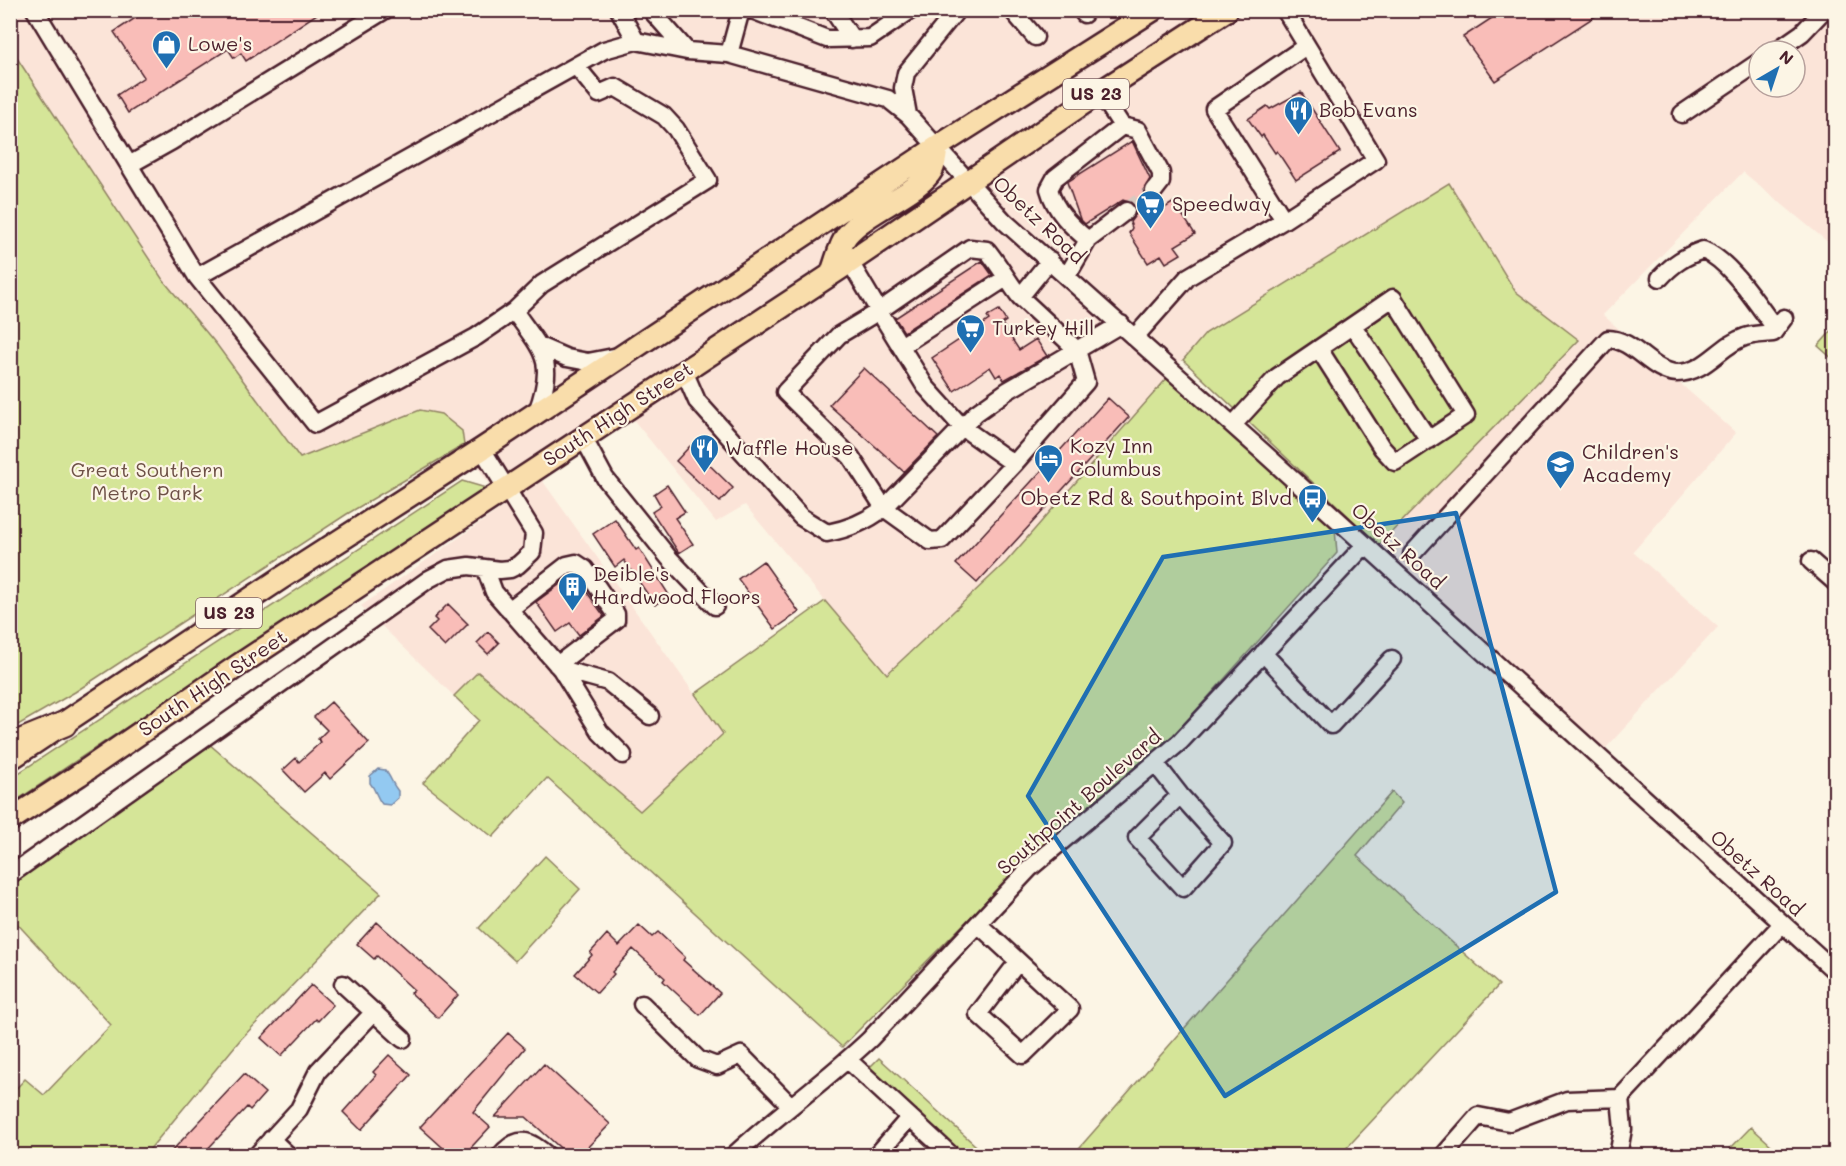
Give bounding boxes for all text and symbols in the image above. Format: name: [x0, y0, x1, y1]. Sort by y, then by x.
shop icon: Lowe's: [151, 28, 183, 70]
place label: Lowe's: [188, 30, 252, 56]
north arrow: [1747, 39, 1807, 99]
text: N: [1775, 45, 1798, 69]
road number: US 23: [1063, 79, 1129, 109]
restaurant icon: Bob Evans: [1282, 94, 1314, 136]
place label: Bob Evans: [1319, 96, 1418, 122]
street label: Obetz Road: [988, 170, 1091, 269]
supermarket icon: Speedway: [1135, 188, 1167, 230]
place label: Speedway: [1172, 190, 1271, 216]
supermarket icon: Turkey Hill: [955, 312, 987, 354]
place label: Turkey Hill: [992, 314, 1094, 340]
street label: South High Street: [537, 355, 697, 471]
restaurant icon: Waffle House: [688, 432, 720, 474]
place label: Kozy Inn Columbus: [1070, 432, 1161, 481]
place label: Waffle House: [725, 434, 854, 460]
place label: Children's Academy: [1582, 438, 1679, 487]
hotel icon: Kozy Inn Columbus: [1033, 442, 1065, 484]
school or university icon: Children's Academy: [1545, 448, 1577, 490]
park label: Great Southern Metro Park: [71, 456, 223, 505]
bus stop icon: Obetz Rd & Southpoint Blvd: [1297, 482, 1329, 524]
place label: Obetz Rd & Southpoint Blvd: [1021, 484, 1292, 510]
street label: Obetz Road: [1346, 496, 1451, 594]
place label: Deible's Hardwood Floors: [593, 560, 760, 609]
building icon: Deible's Hardwood Floors: [556, 570, 588, 612]
road number: US 23: [196, 598, 262, 628]
street label: South High Street: [133, 623, 292, 742]
street label: Southpoint Boulevard: [991, 723, 1166, 880]
street label: Obetz Road: [1705, 823, 1810, 921]

